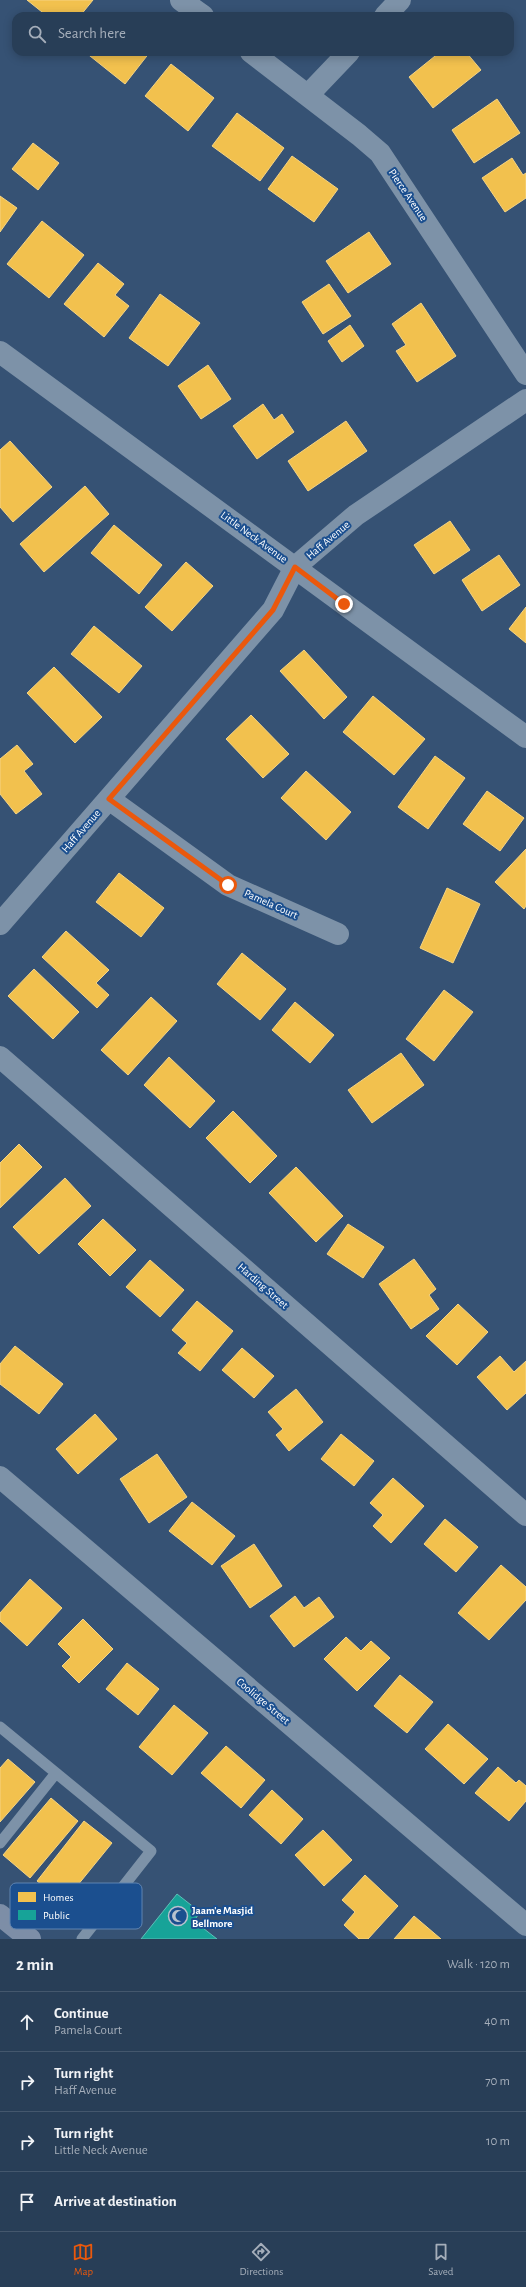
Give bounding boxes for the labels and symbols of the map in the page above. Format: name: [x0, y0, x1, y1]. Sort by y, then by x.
street label: Pierce Avenue: [387, 167, 429, 223]
street label: Little Neck Avenue: [219, 509, 289, 565]
street label: Haff Avenue: [304, 519, 352, 561]
route end: [335, 595, 353, 613]
street label: Haff Avenue: [60, 807, 102, 855]
route start: [219, 876, 237, 894]
street label: Pamela Court: [243, 887, 300, 921]
street label: Harding Street: [236, 1261, 291, 1311]
street label: Coolidge Street: [234, 1676, 292, 1727]
legend: [10, 1883, 142, 1929]
text: Homes: [43, 1892, 74, 1903]
mosque icon: Jaam'e Masjid Bellmore: [167, 1905, 189, 1927]
place label: Jaam'e Masjid Bellmore: [192, 1905, 253, 1929]
text: Public: [43, 1910, 70, 1921]

